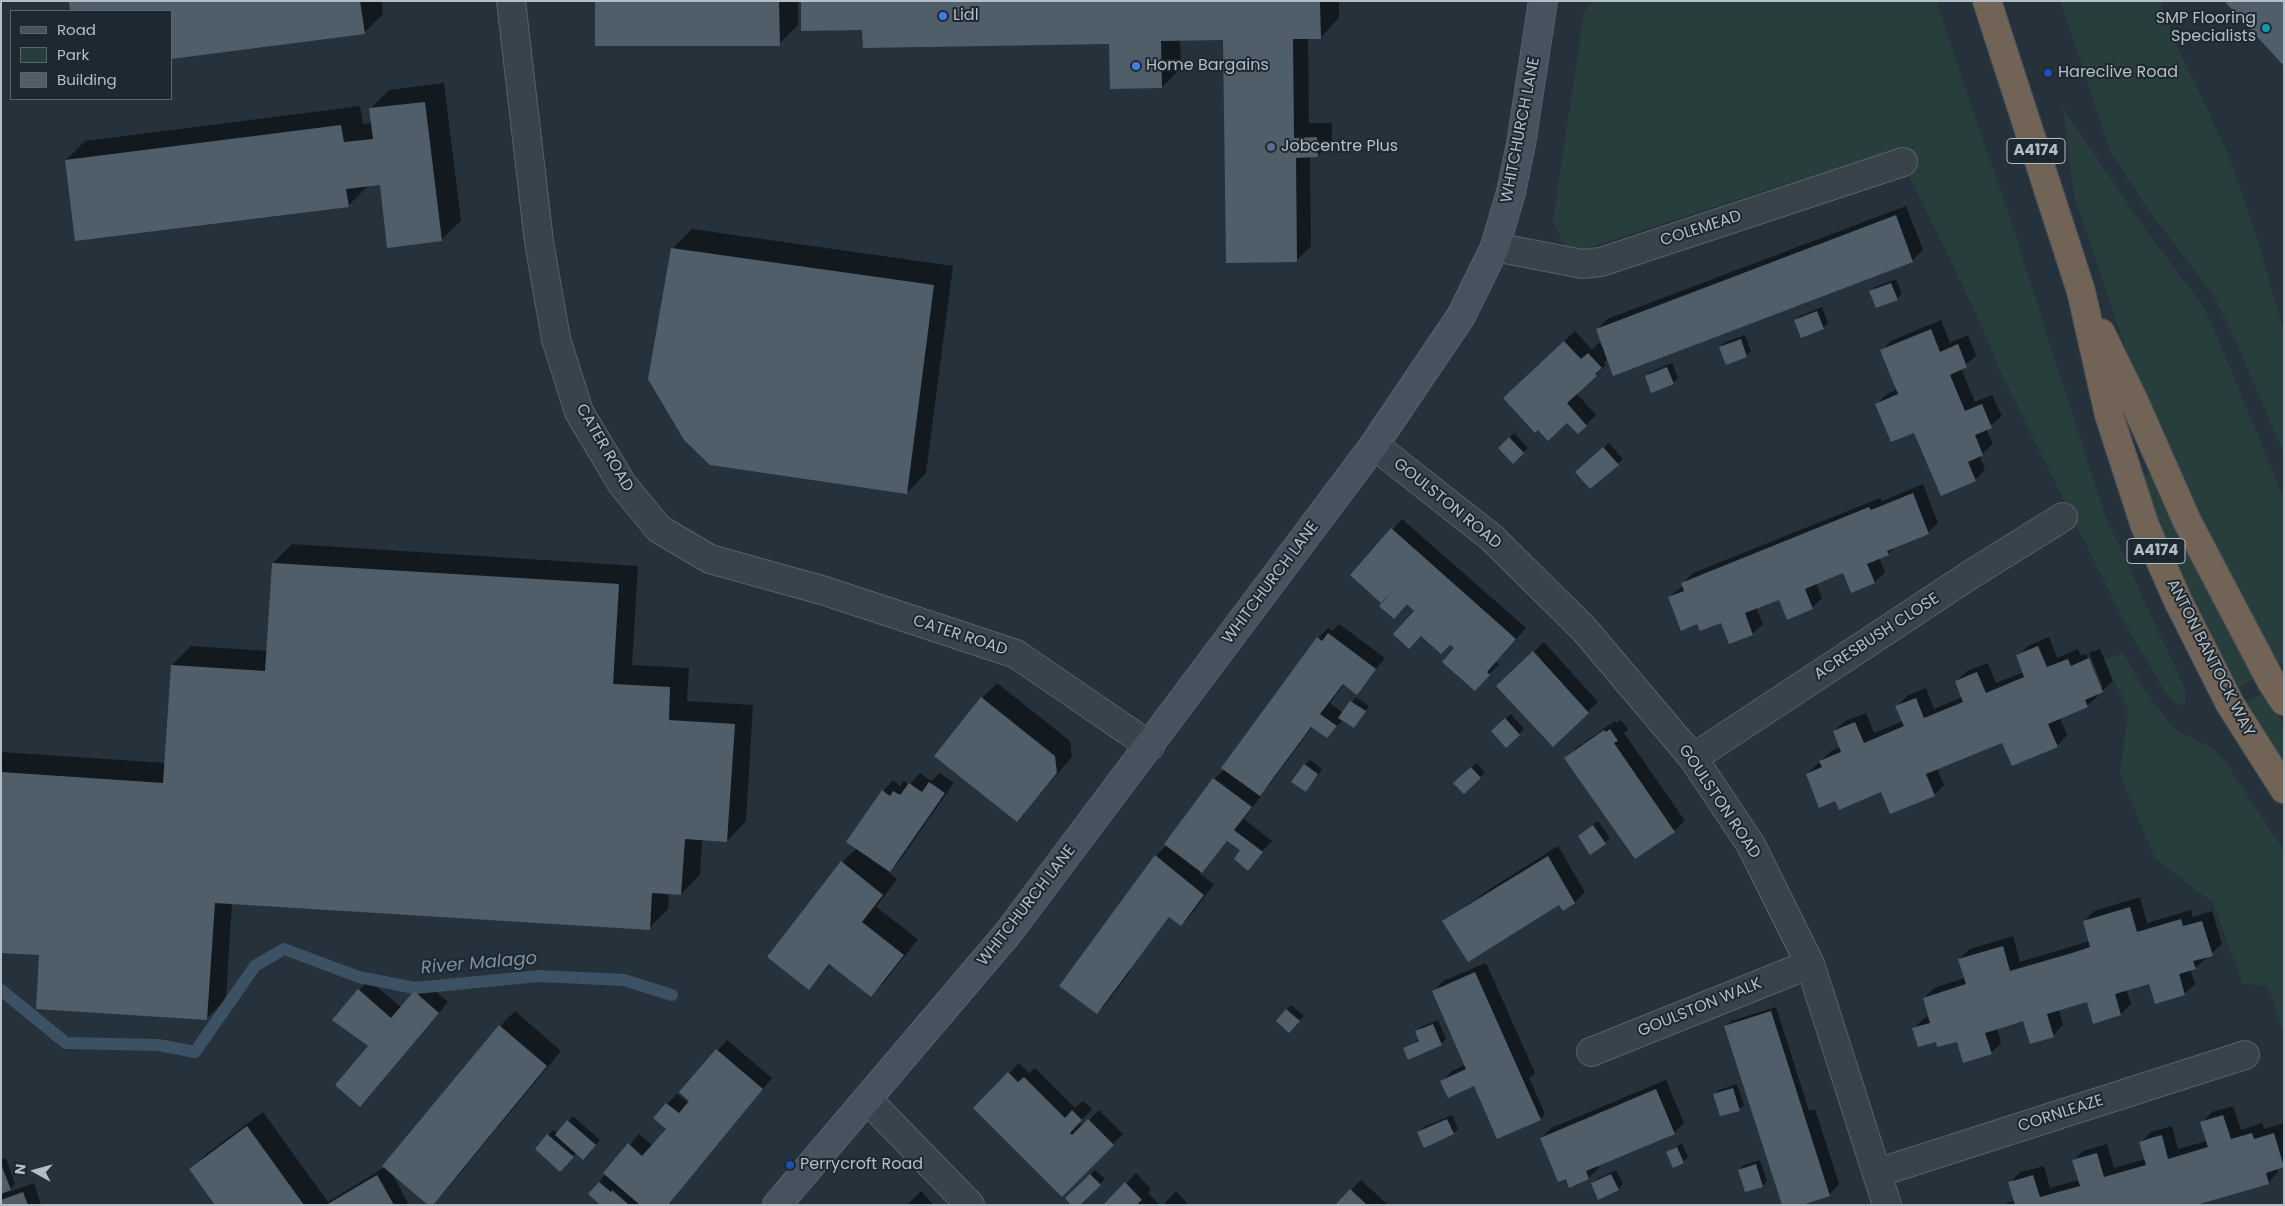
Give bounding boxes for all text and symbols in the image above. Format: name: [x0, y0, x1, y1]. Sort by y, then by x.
place label: Lidl: [953, 6, 979, 26]
place label: SMP Flooring Specialists: [2156, 9, 2256, 47]
legend: [10, 10, 172, 100]
marker: Lidl: [937, 10, 949, 22]
text: Road: [57, 19, 96, 40]
marker: SMP Flooring Specialists: [2260, 22, 2272, 34]
text: Park: [57, 44, 89, 65]
street label: WHITCHURCH LANE: [1497, 55, 1545, 205]
place label: Home Bargains: [1146, 56, 1269, 76]
marker: Home Bargains: [1130, 60, 1142, 72]
place label: Hareclive Road: [2058, 63, 2178, 83]
marker: Hareclive Road: [2042, 67, 2054, 79]
text: Building: [57, 69, 117, 90]
place label: Jobcentre Plus: [1281, 137, 1398, 157]
road number: A4174: [2007, 138, 2065, 164]
marker: Jobcentre Plus: [1265, 141, 1277, 153]
street label: COLEMEAD: [1658, 207, 1744, 251]
street label: CATER ROAD: [571, 401, 637, 495]
street label: GOULSTON ROAD: [1389, 455, 1505, 553]
street label: WHITCHURCH LANE: [1219, 518, 1323, 648]
road number: A4174: [2127, 538, 2185, 564]
street label: ANTON BANTOCK WAY: [2162, 576, 2258, 740]
street label: ACRESBUSH CLOSE: [1811, 589, 1943, 685]
street label: CATER ROAD: [910, 612, 1010, 660]
street label: GOULSTON ROAD: [1674, 741, 1764, 863]
street label: WHITCHURCH LANE: [974, 842, 1080, 970]
water label: River Malago: [420, 948, 538, 980]
street label: GOULSTON WALK: [1635, 974, 1765, 1042]
street label: CORNLEAZE: [2016, 1091, 2106, 1137]
north arrow: [10, 1146, 60, 1196]
place label: Perrycroft Road: [800, 1155, 923, 1175]
marker: Perrycroft Road: [784, 1159, 796, 1171]
text: N: [10, 1163, 31, 1176]

